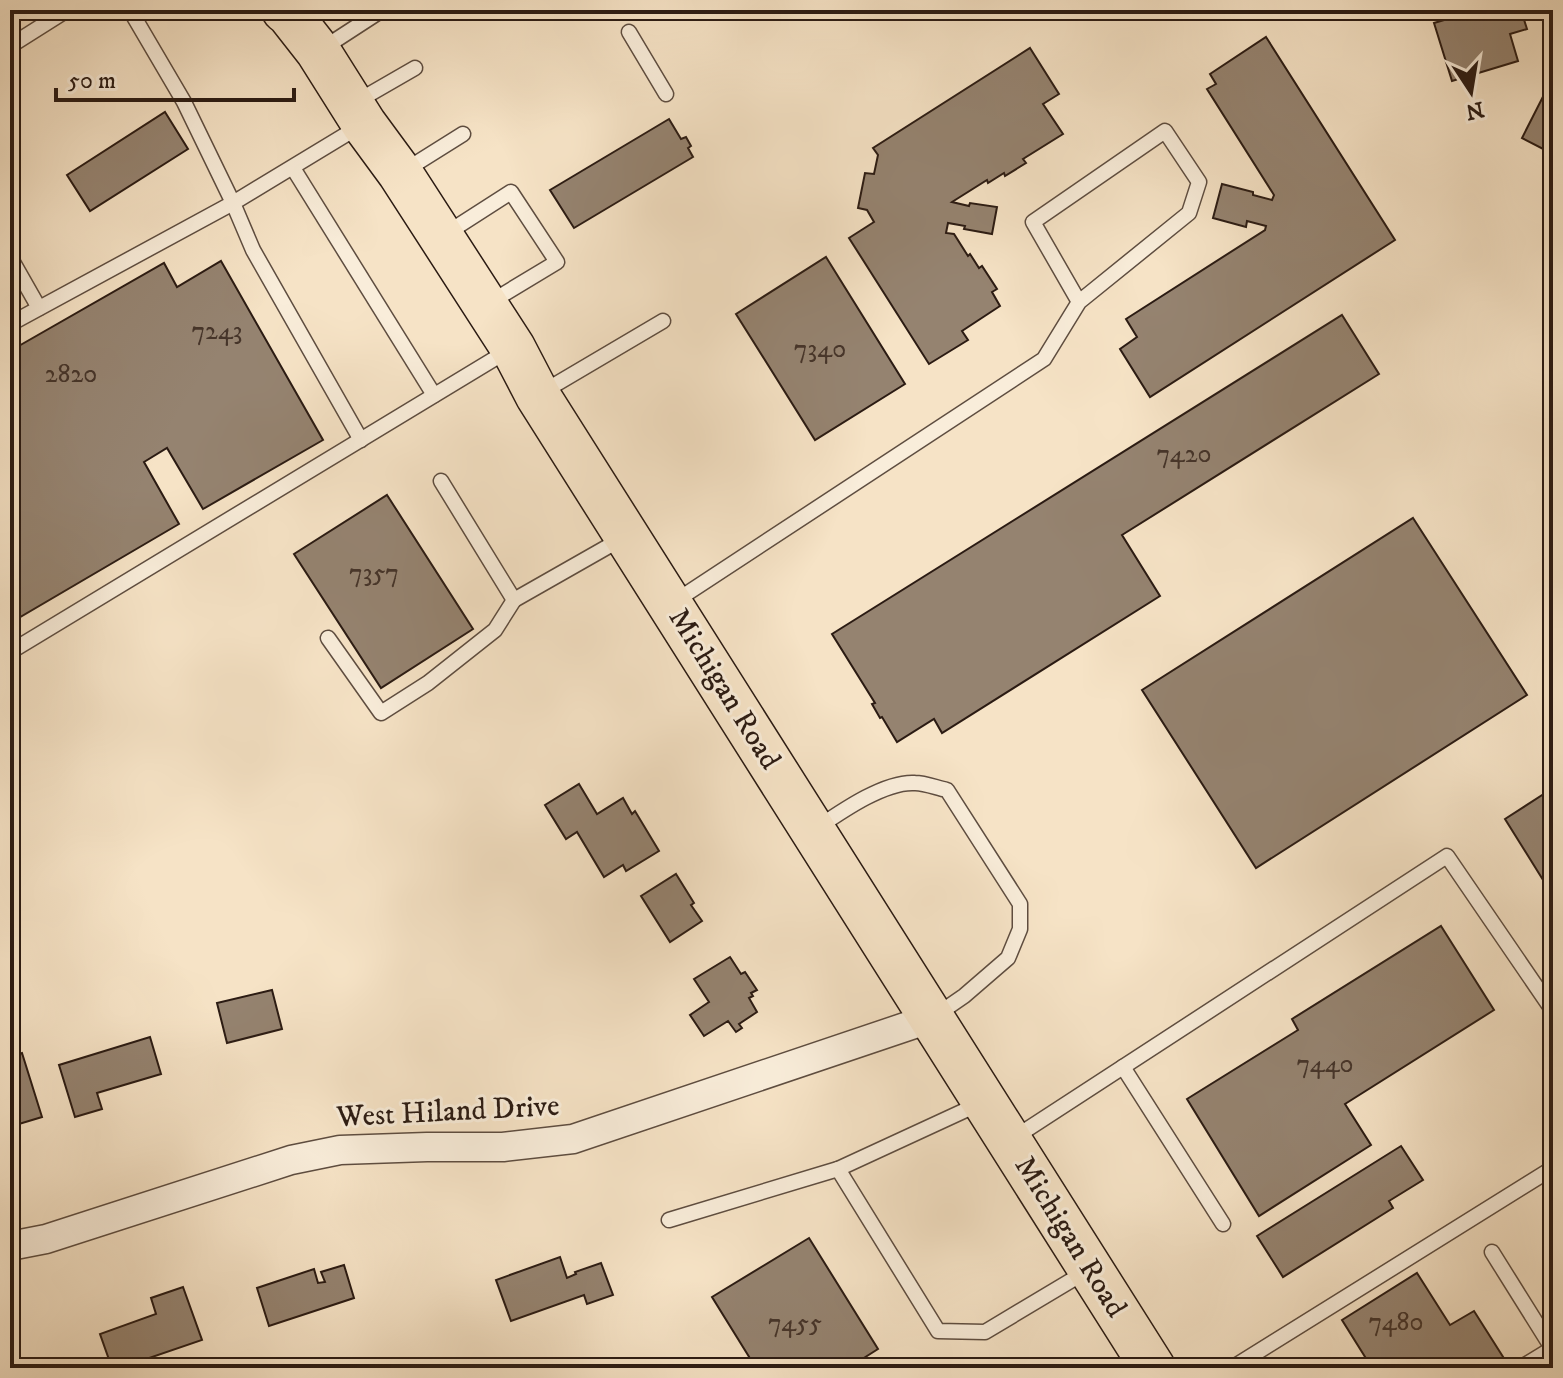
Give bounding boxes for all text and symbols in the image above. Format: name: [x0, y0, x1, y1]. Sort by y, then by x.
scale bar: [56, 52, 294, 102]
north arrow: [1431, 52, 1511, 132]
text: 50 m: [68, 66, 116, 96]
text: N: [1463, 95, 1486, 125]
house number: 7243: [191, 315, 243, 348]
house number: 7340: [794, 333, 846, 366]
house number: 2820: [45, 358, 97, 391]
house number: 7420: [1157, 438, 1212, 471]
house number: 7357: [349, 557, 399, 590]
street label: Michigan Road: [660, 602, 788, 776]
house number: 7440: [1296, 1048, 1354, 1081]
street label: West Hiland Drive: [335, 1088, 560, 1136]
street label: Michigan Road: [1006, 1150, 1134, 1324]
house number: 7480: [1368, 1306, 1424, 1339]
house number: 7455: [768, 1307, 822, 1340]

